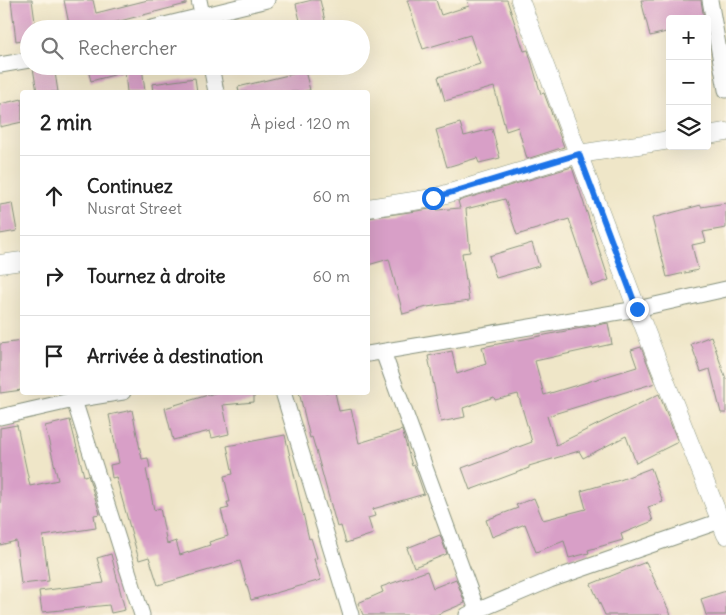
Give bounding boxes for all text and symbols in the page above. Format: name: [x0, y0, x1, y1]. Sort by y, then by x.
map controls: [666, 15, 711, 150]
button: +: [666, 15, 711, 60]
search box: [20, 20, 370, 75]
icon: search: [38, 34, 66, 62]
text: Rechercher: [78, 36, 177, 60]
button: −: [666, 60, 711, 105]
button: layers: [666, 105, 711, 150]
text: 2 min: [40, 109, 92, 136]
text: À pied · 120 m: [251, 113, 350, 133]
text: Continuez: [87, 174, 173, 198]
icon: ahead: [40, 182, 68, 210]
text: 60 m: [312, 186, 350, 206]
route start: [422, 187, 445, 210]
text: Nusrat Street: [87, 198, 182, 218]
icon: right: [40, 262, 68, 290]
text: Tournez à droite: [87, 264, 226, 288]
text: 60 m: [312, 266, 350, 286]
route end: [626, 298, 649, 321]
icon: arrive: [40, 342, 68, 370]
text: Arrivée à destination: [87, 344, 263, 368]

